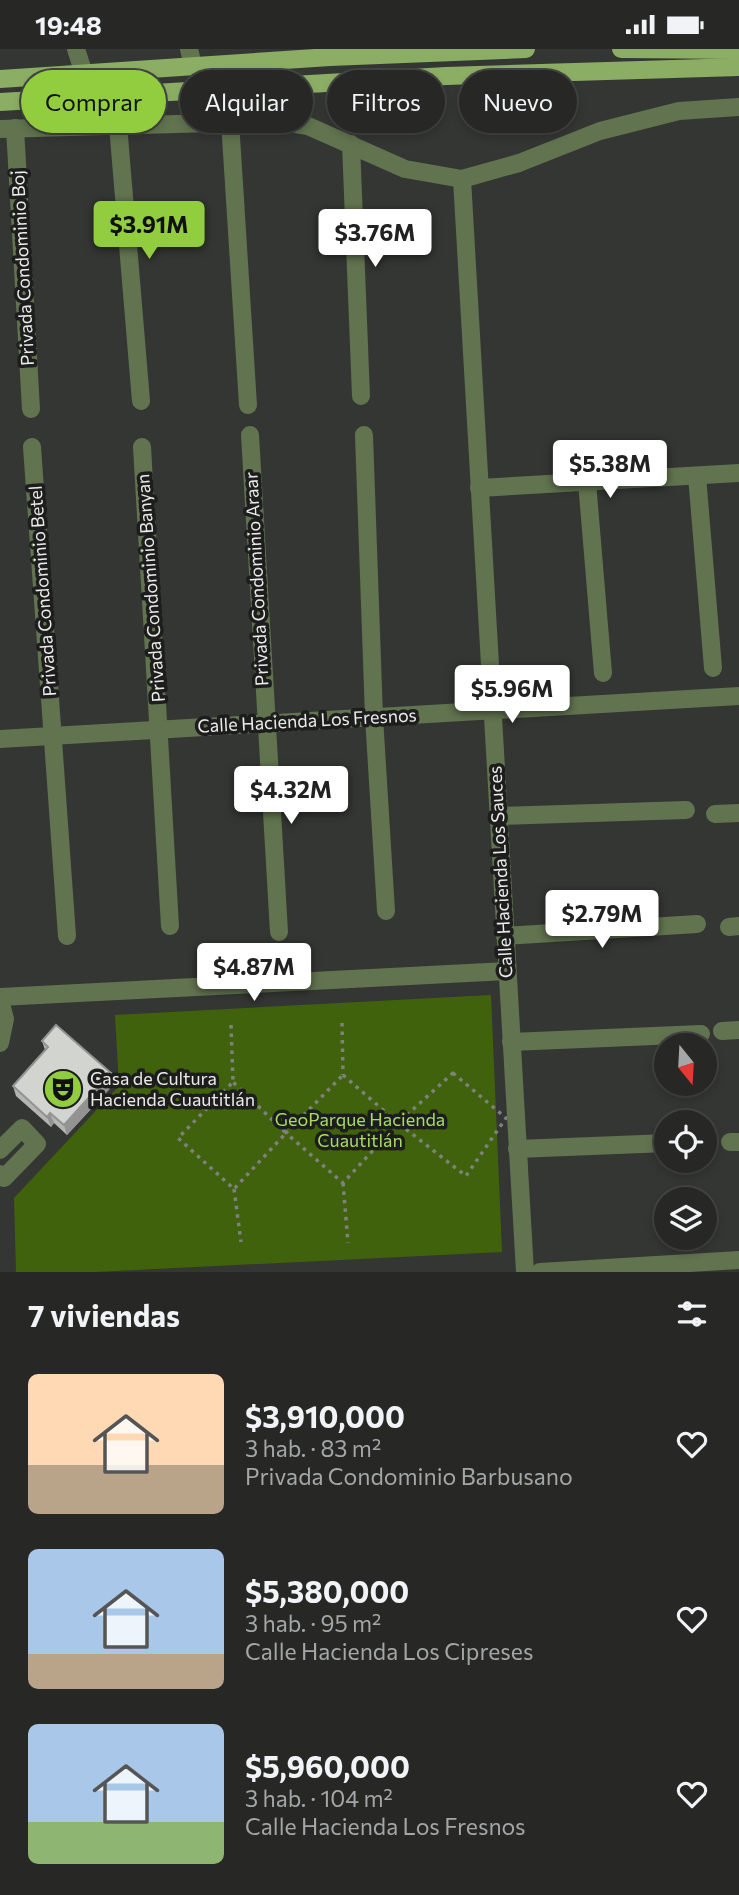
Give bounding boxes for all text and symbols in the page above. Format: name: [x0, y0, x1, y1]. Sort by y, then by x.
text: 19:48: [35, 9, 102, 40]
chip: Comprar: [21, 70, 166, 133]
chip: Alquilar: [180, 70, 313, 133]
chip: Filtros: [327, 70, 445, 133]
chip: Nuevo: [459, 70, 577, 133]
street label: Privada Condominio Boj: [6, 170, 38, 366]
pin: $3.91M: [92, 201, 206, 261]
pin: $3.76M: [318, 209, 432, 269]
text: $3.91M: [110, 210, 188, 238]
text: $3.76M: [335, 218, 416, 246]
pin: $5.38M: [553, 441, 667, 500]
text: $5.38M: [569, 449, 651, 477]
street label: Privada Condominio Araar: [239, 471, 273, 687]
street label: Privada Condominio Banyan: [131, 473, 169, 703]
street label: Privada Condominio Betel: [24, 485, 60, 697]
pin: $5.96M: [455, 665, 569, 725]
text: $5.96M: [471, 674, 553, 702]
street label: Calle Hacienda Los Fresnos: [197, 703, 417, 737]
street label: Calle Hacienda Los Sauces: [483, 765, 517, 979]
pin: $4.32M: [234, 767, 348, 826]
text: $4.32M: [250, 775, 332, 803]
pin: $2.79M: [545, 891, 659, 950]
text: $2.79M: [561, 899, 643, 927]
pin: $4.87M: [197, 943, 311, 1003]
text: $4.87M: [213, 952, 295, 980]
north arrow: [654, 1033, 718, 1095]
map controls: [654, 1033, 717, 1250]
place label: Casa de Cultura Hacienda Cuautitlán: [90, 1067, 255, 1110]
theatre icon: Casa de Cultura Hacienda Cuautitlán: [42, 1068, 84, 1110]
park label: GeoParque Hacienda Cuautitlán: [275, 1108, 445, 1151]
button: locate: [654, 1110, 717, 1173]
button: layers: [654, 1187, 717, 1250]
icon: filters: [673, 1295, 711, 1333]
text: 7 viviendas: [28, 1296, 180, 1333]
text: $3,910,000: [245, 1397, 405, 1434]
icon: home: [84, 1402, 168, 1486]
icon: heart: [673, 1425, 711, 1463]
text: 3 hab. · 83 m²: [245, 1434, 381, 1462]
text: Privada Condominio Barbusano: [245, 1462, 573, 1490]
text: $5,380,000: [245, 1572, 409, 1609]
icon: home: [84, 1577, 168, 1661]
icon: heart: [673, 1600, 711, 1638]
text: 3 hab. · 95 m²: [245, 1609, 381, 1637]
text: Calle Hacienda Los Cipreses: [245, 1637, 533, 1665]
text: $5,960,000: [245, 1747, 410, 1784]
icon: home: [84, 1752, 168, 1836]
icon: heart: [673, 1775, 711, 1813]
text: 3 hab. · 104 m²: [245, 1784, 393, 1812]
text: Calle Hacienda Los Fresnos: [245, 1812, 526, 1840]

